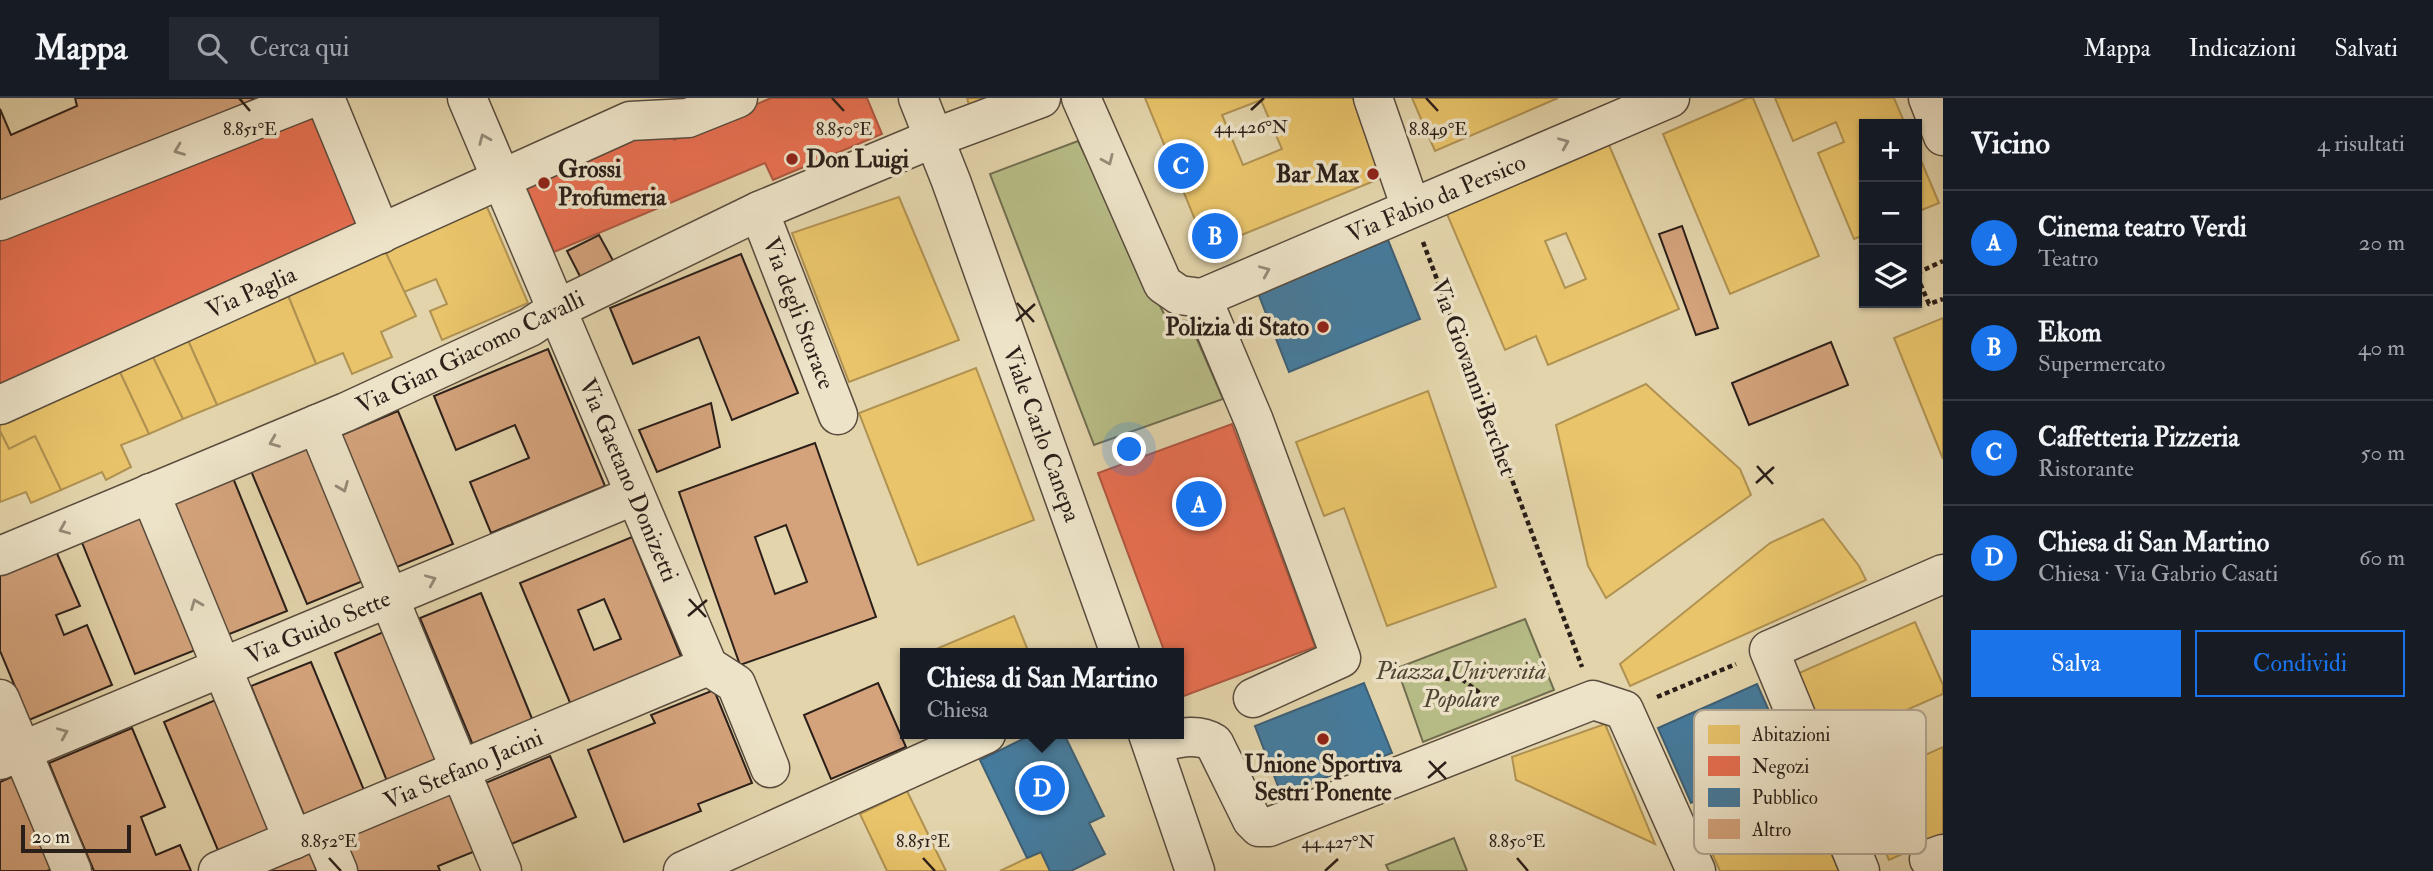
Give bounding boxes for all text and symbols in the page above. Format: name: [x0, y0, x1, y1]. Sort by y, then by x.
search box: [169, 17, 659, 80]
text: Mappa: [35, 28, 127, 69]
icon: search: [193, 29, 231, 67]
text: Cerca qui: [249, 32, 349, 64]
text: Mappa: [2084, 33, 2151, 64]
text: Indicazioni: [2189, 33, 2296, 64]
text: Salvati: [2334, 33, 2398, 64]
text: 44.426°N: [1214, 116, 1288, 139]
text: 8.851°E: [223, 118, 277, 141]
text: 8.850°E: [816, 118, 872, 141]
text: 8.849°E: [1409, 118, 1467, 141]
map controls: [1859, 119, 1922, 308]
button: +: [1859, 119, 1922, 182]
text: Vicino: [1971, 125, 2050, 162]
text: 4 risultati: [2317, 129, 2405, 158]
one-way arrow: [478, 133, 492, 146]
one-way arrow: [1557, 137, 1570, 151]
pin: C: [1158, 140, 1204, 192]
one-way arrow: [174, 141, 186, 155]
place label: Don Luigi: [806, 144, 910, 175]
street label: Via Fabio da Persico: [1342, 147, 1531, 250]
marker: Don Luigi: [784, 151, 800, 167]
place label: Grossi Profumeria: [558, 154, 667, 213]
one-way arrow: [1100, 154, 1114, 166]
place label: Bar Max: [1276, 159, 1359, 190]
marker: Bar Max: [1365, 166, 1381, 182]
marker: Grossi Profumeria: [536, 175, 552, 191]
button: −: [1859, 182, 1922, 245]
pin: B: [1192, 210, 1238, 262]
text: Cinema teatro Verdi: [2038, 212, 2247, 244]
text: A: [1987, 228, 2001, 257]
text: 20 m: [2359, 228, 2405, 257]
street label: Via degli Storace: [755, 233, 842, 394]
text: Teatro: [2038, 244, 2098, 273]
button: layers: [1859, 245, 1922, 308]
street label: Via Paglia: [201, 258, 302, 326]
one-way arrow: [1258, 265, 1270, 279]
street label: Via Giovanni Berchet: [1424, 275, 1524, 480]
street label: Via Gian Giacomo Cavalli: [351, 284, 590, 421]
place label: Polizia di Stato: [1165, 312, 1309, 343]
text: Ekom: [2038, 317, 2101, 349]
marker: Polizia di Stato: [1315, 319, 1331, 335]
text: B: [1986, 333, 2002, 362]
text: 40 m: [2358, 333, 2405, 362]
street label: Viale Carlo Canepa: [995, 342, 1088, 527]
text: Supermercato: [2038, 349, 2165, 378]
street label: Via Gaetano Donizetti: [572, 374, 685, 587]
text: Caffetteria Pizzeria: [2038, 422, 2239, 454]
your location: [1112, 432, 1146, 466]
one-way arrow: [269, 433, 281, 447]
text: C: [1986, 438, 2002, 467]
text: 50 m: [2361, 438, 2405, 467]
text: Ristorante: [2038, 454, 2134, 483]
pin: A: [1176, 478, 1222, 530]
one-way arrow: [335, 481, 349, 493]
one-way arrow: [59, 520, 71, 534]
text: Chiesa di San Martino: [2038, 527, 2269, 559]
text: D: [1985, 543, 2003, 572]
text: 60 m: [2359, 543, 2405, 572]
text: Chiesa · Via Gabrio Casati: [2038, 559, 2278, 588]
one-way arrow: [424, 574, 436, 588]
street label: Via Guido Sette: [241, 583, 395, 672]
one-way arrow: [190, 599, 204, 611]
button: Salva: [1971, 630, 2181, 697]
button: Condividi: [2195, 630, 2405, 697]
popup: [900, 648, 1184, 739]
park label: Piazza Università Popolare: [1375, 656, 1546, 715]
text: Chiesa di San Martino: [926, 663, 1158, 695]
text: Chiesa: [926, 695, 988, 724]
legend: [1694, 710, 1926, 854]
street label: Via Stefano Jacini: [379, 722, 547, 817]
text: Abitazioni: [1751, 723, 1830, 747]
one-way arrow: [56, 728, 68, 742]
marker: Unione Sportiva Sestri Ponente: [1315, 731, 1331, 747]
place label: Unione Sportiva Sestri Ponente: [1244, 749, 1403, 808]
text: Negozi: [1752, 755, 1809, 779]
pin: D: [1019, 762, 1065, 814]
text: Pubblico: [1752, 786, 1818, 810]
text: Altro: [1751, 818, 1791, 842]
scale bar: [21, 822, 131, 854]
text: 20 m: [32, 825, 70, 849]
text: 8.852°E: [301, 830, 357, 853]
text: 8.851°E: [896, 830, 950, 853]
text: 8.850°E: [1489, 830, 1545, 853]
text: 44.427°N: [1301, 831, 1375, 854]

